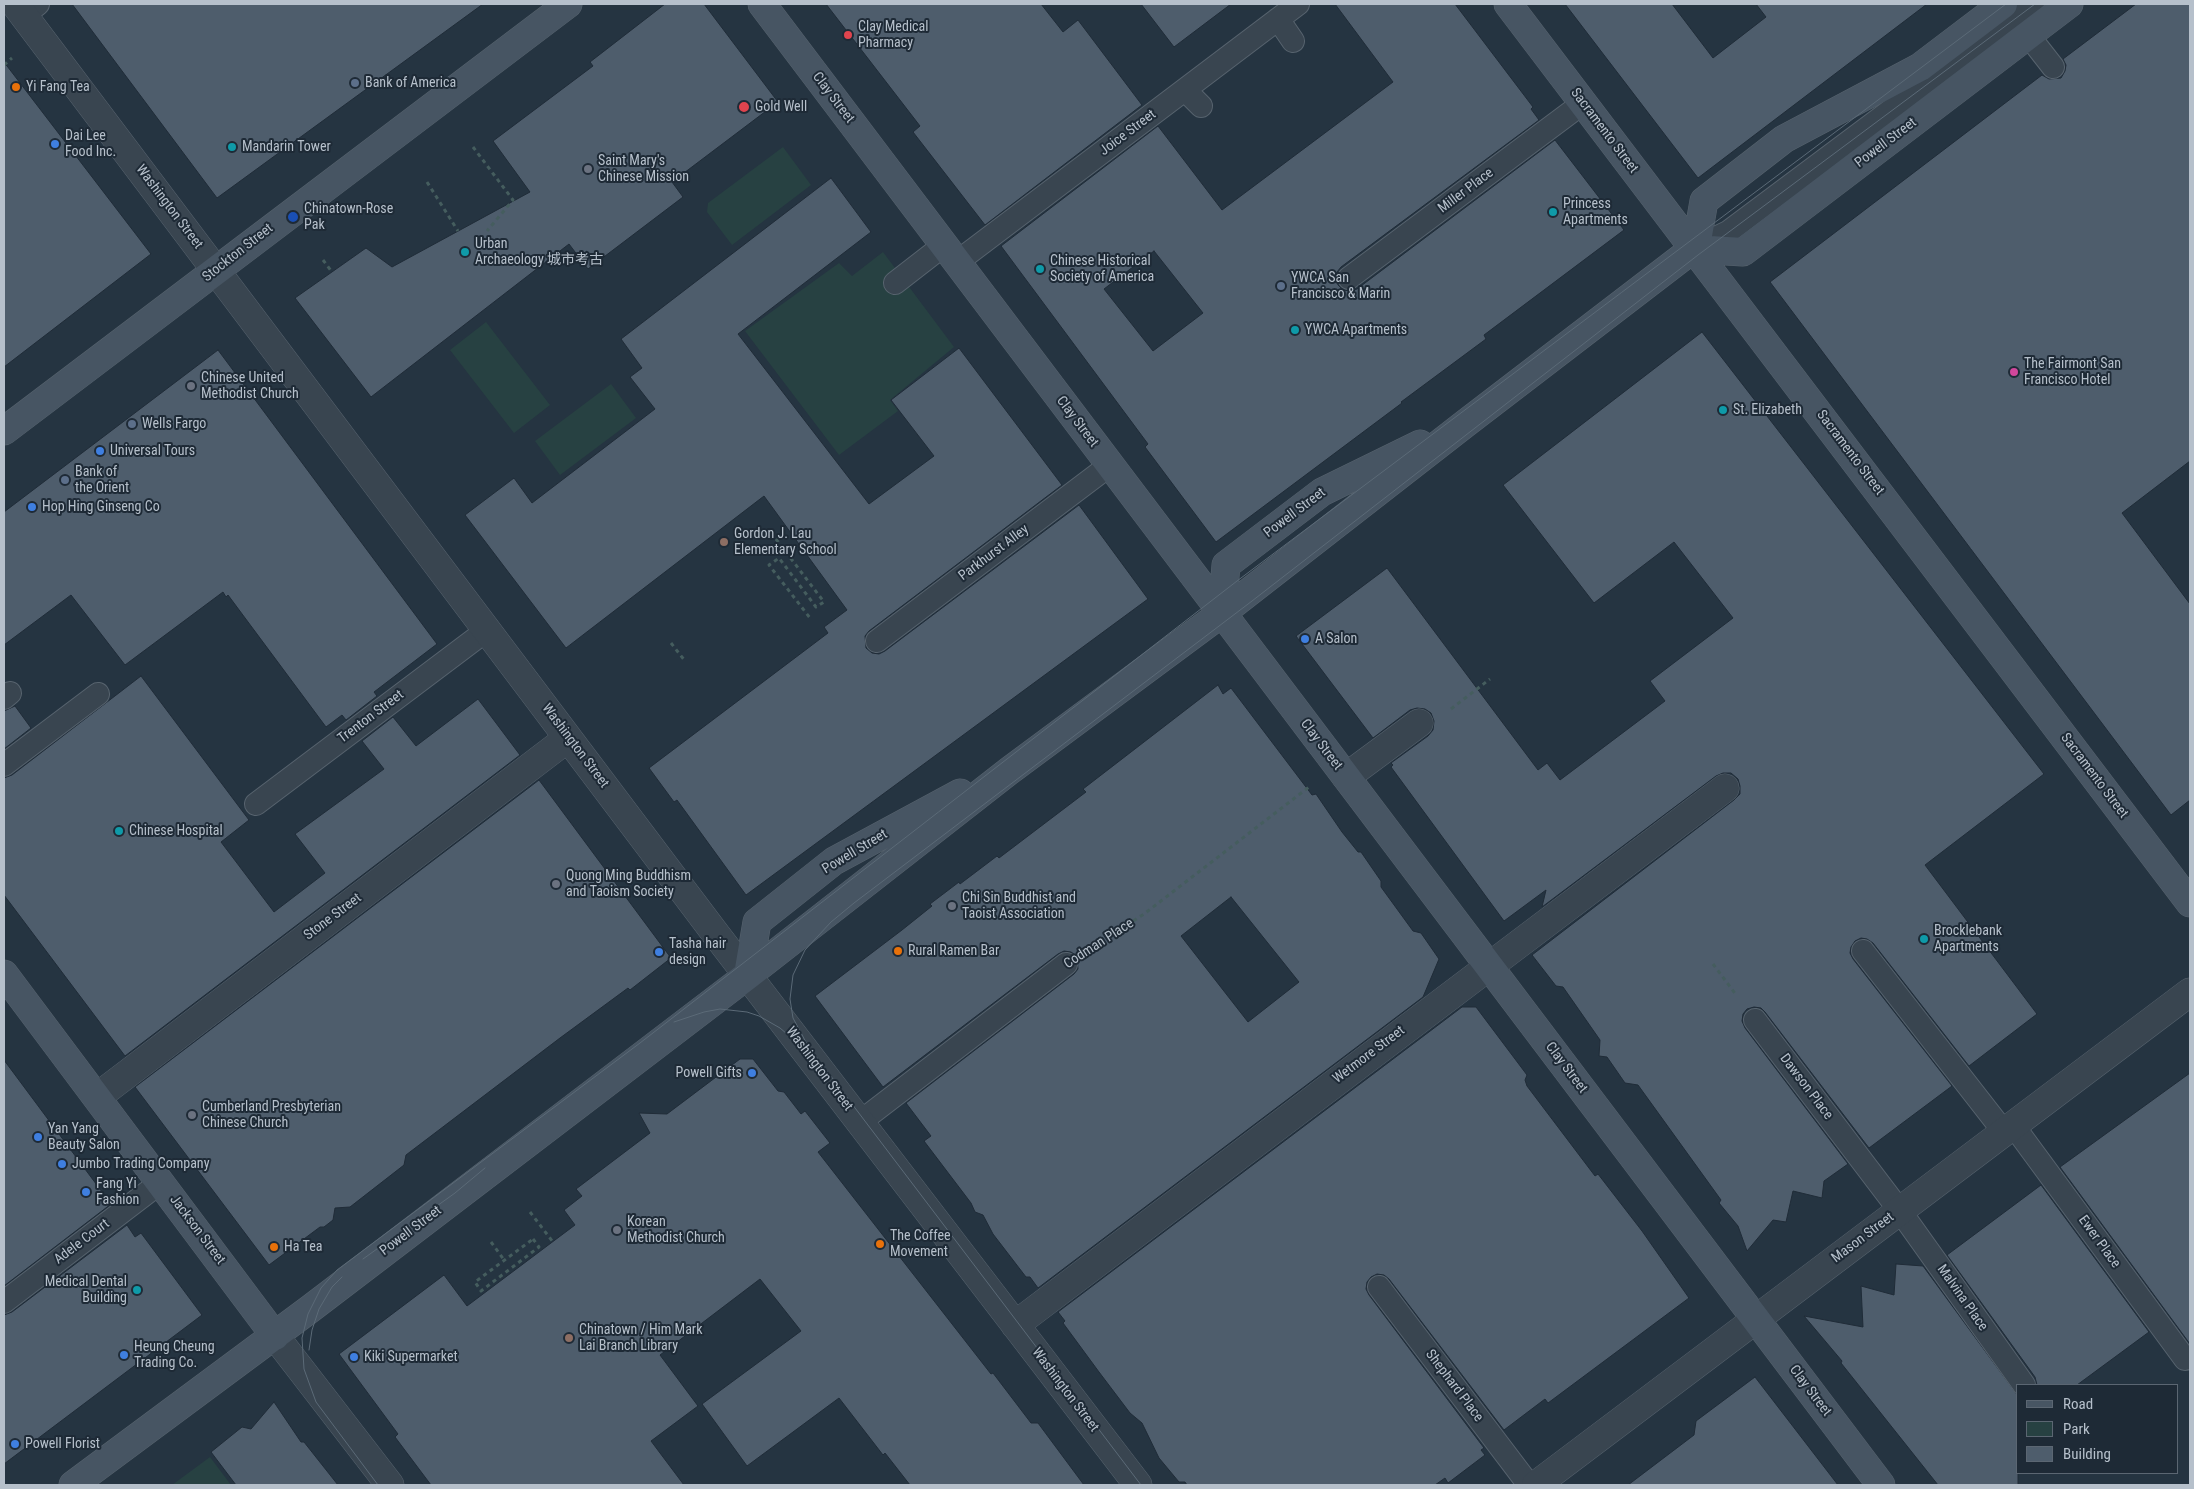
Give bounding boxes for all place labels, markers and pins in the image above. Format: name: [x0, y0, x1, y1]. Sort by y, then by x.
place label: Clay Medical Pharmacy: [858, 19, 928, 52]
marker: Clay Medical Pharmacy: [842, 29, 854, 41]
place label: Bank of America: [365, 75, 456, 91]
marker: Bank of America: [349, 77, 361, 89]
place label: Yi Fang Tea: [26, 79, 90, 95]
marker: Yi Fang Tea: [10, 81, 22, 93]
place label: Gold Well: [755, 99, 807, 115]
marker: Gold Well: [737, 100, 751, 114]
place label: Dai Lee Food Inc.: [65, 128, 116, 160]
marker: Dai Lee Food Inc.: [49, 138, 61, 150]
place label: Mandarin Tower: [242, 139, 331, 155]
marker: Mandarin Tower: [226, 141, 238, 153]
place label: Saint Mary's Chinese Mission: [598, 153, 689, 186]
marker: Saint Mary's Chinese Mission: [582, 163, 594, 175]
place label: Princess Apartments: [1563, 196, 1628, 228]
place label: Chinatown-Rose Pak: [304, 201, 393, 233]
marker: Princess Apartments: [1547, 206, 1559, 218]
marker: Chinatown-Rose Pak: [286, 210, 300, 224]
place label: Urban Archaeology 城市考古: [475, 236, 603, 268]
marker: Urban Archaeology 城市考古: [459, 246, 471, 258]
place label: Chinese Historical Society of America: [1050, 253, 1154, 286]
marker: Chinese Historical Society of America: [1034, 263, 1046, 275]
place label: YWCA San Francisco & Marin: [1291, 270, 1390, 302]
marker: YWCA San Francisco & Marin: [1275, 280, 1287, 292]
place label: YWCA Apartments: [1305, 322, 1407, 338]
marker: YWCA Apartments: [1289, 324, 1301, 336]
place label: The Fairmont San Francisco Hotel: [2024, 356, 2121, 388]
marker: The Fairmont San Francisco Hotel: [2008, 366, 2020, 378]
place label: Chinese United Methodist Church: [201, 370, 299, 402]
marker: Chinese United Methodist Church: [185, 380, 197, 392]
place label: St. Elizabeth: [1733, 402, 1802, 418]
marker: St. Elizabeth: [1717, 404, 1729, 416]
place label: Wells Fargo: [142, 416, 206, 432]
marker: Wells Fargo: [126, 418, 138, 430]
place label: Universal Tours: [110, 443, 195, 459]
marker: Universal Tours: [94, 445, 106, 457]
place label: Bank of the Orient: [75, 464, 129, 497]
marker: Bank of the Orient: [59, 474, 71, 486]
place label: Hop Hing Ginseng Co: [42, 499, 160, 515]
marker: Hop Hing Ginseng Co: [26, 501, 38, 513]
place label: Gordon J. Lau Elementary School: [734, 526, 837, 558]
marker: Gordon J. Lau Elementary School: [718, 536, 730, 548]
place label: A Salon: [1315, 631, 1357, 647]
marker: A Salon: [1299, 633, 1311, 645]
place label: Chinese Hospital: [129, 823, 223, 839]
marker: Chinese Hospital: [113, 825, 125, 837]
place label: Quong Ming Buddhism and Taoism Society: [566, 868, 691, 900]
marker: Quong Ming Buddhism and Taoism Society: [550, 878, 562, 890]
place label: Chi Sin Buddhist and Taoist Association: [962, 890, 1076, 922]
marker: Chi Sin Buddhist and Taoist Association: [946, 900, 958, 912]
place label: Brocklebank Apartments: [1934, 923, 2002, 956]
marker: Brocklebank Apartments: [1918, 933, 1930, 945]
place label: Tasha hair design: [669, 936, 726, 969]
place label: Rural Ramen Bar: [908, 943, 999, 959]
marker: Rural Ramen Bar: [892, 945, 904, 957]
marker: Tasha hair design: [653, 946, 665, 958]
place label: Powell Gifts: [676, 1065, 742, 1081]
marker: Powell Gifts: [746, 1067, 758, 1079]
place label: Cumberland Presbyterian Chinese Church: [202, 1099, 341, 1132]
marker: Cumberland Presbyterian Chinese Church: [186, 1109, 198, 1121]
place label: Yan Yang Beauty Salon: [48, 1121, 120, 1154]
marker: Yan Yang Beauty Salon: [32, 1131, 44, 1143]
place label: Jumbo Trading Company: [72, 1156, 209, 1172]
marker: Jumbo Trading Company: [56, 1158, 68, 1170]
place label: Fang Yi Fashion: [96, 1176, 139, 1208]
marker: Fang Yi Fashion: [80, 1186, 92, 1198]
place label: Korean Methodist Church: [627, 1214, 725, 1246]
marker: Korean Methodist Church: [611, 1224, 623, 1236]
place label: The Coffee Movement: [890, 1228, 951, 1260]
marker: The Coffee Movement: [874, 1238, 886, 1250]
place label: Ha Tea: [284, 1239, 322, 1255]
marker: Ha Tea: [268, 1241, 280, 1253]
place label: Medical Dental Building: [45, 1274, 127, 1306]
marker: Medical Dental Building: [131, 1284, 143, 1296]
place label: Chinatown / Him Mark Lai Branch Library: [579, 1322, 702, 1354]
marker: Chinatown / Him Mark Lai Branch Library: [563, 1332, 575, 1344]
place label: Heung Cheung Trading Co.: [134, 1339, 215, 1371]
marker: Heung Cheung Trading Co.: [118, 1349, 130, 1361]
place label: Kiki Supermarket: [364, 1349, 458, 1365]
marker: Kiki Supermarket: [348, 1351, 360, 1363]
place label: Powell Florist: [25, 1436, 100, 1452]
marker: Powell Florist: [9, 1438, 21, 1450]

